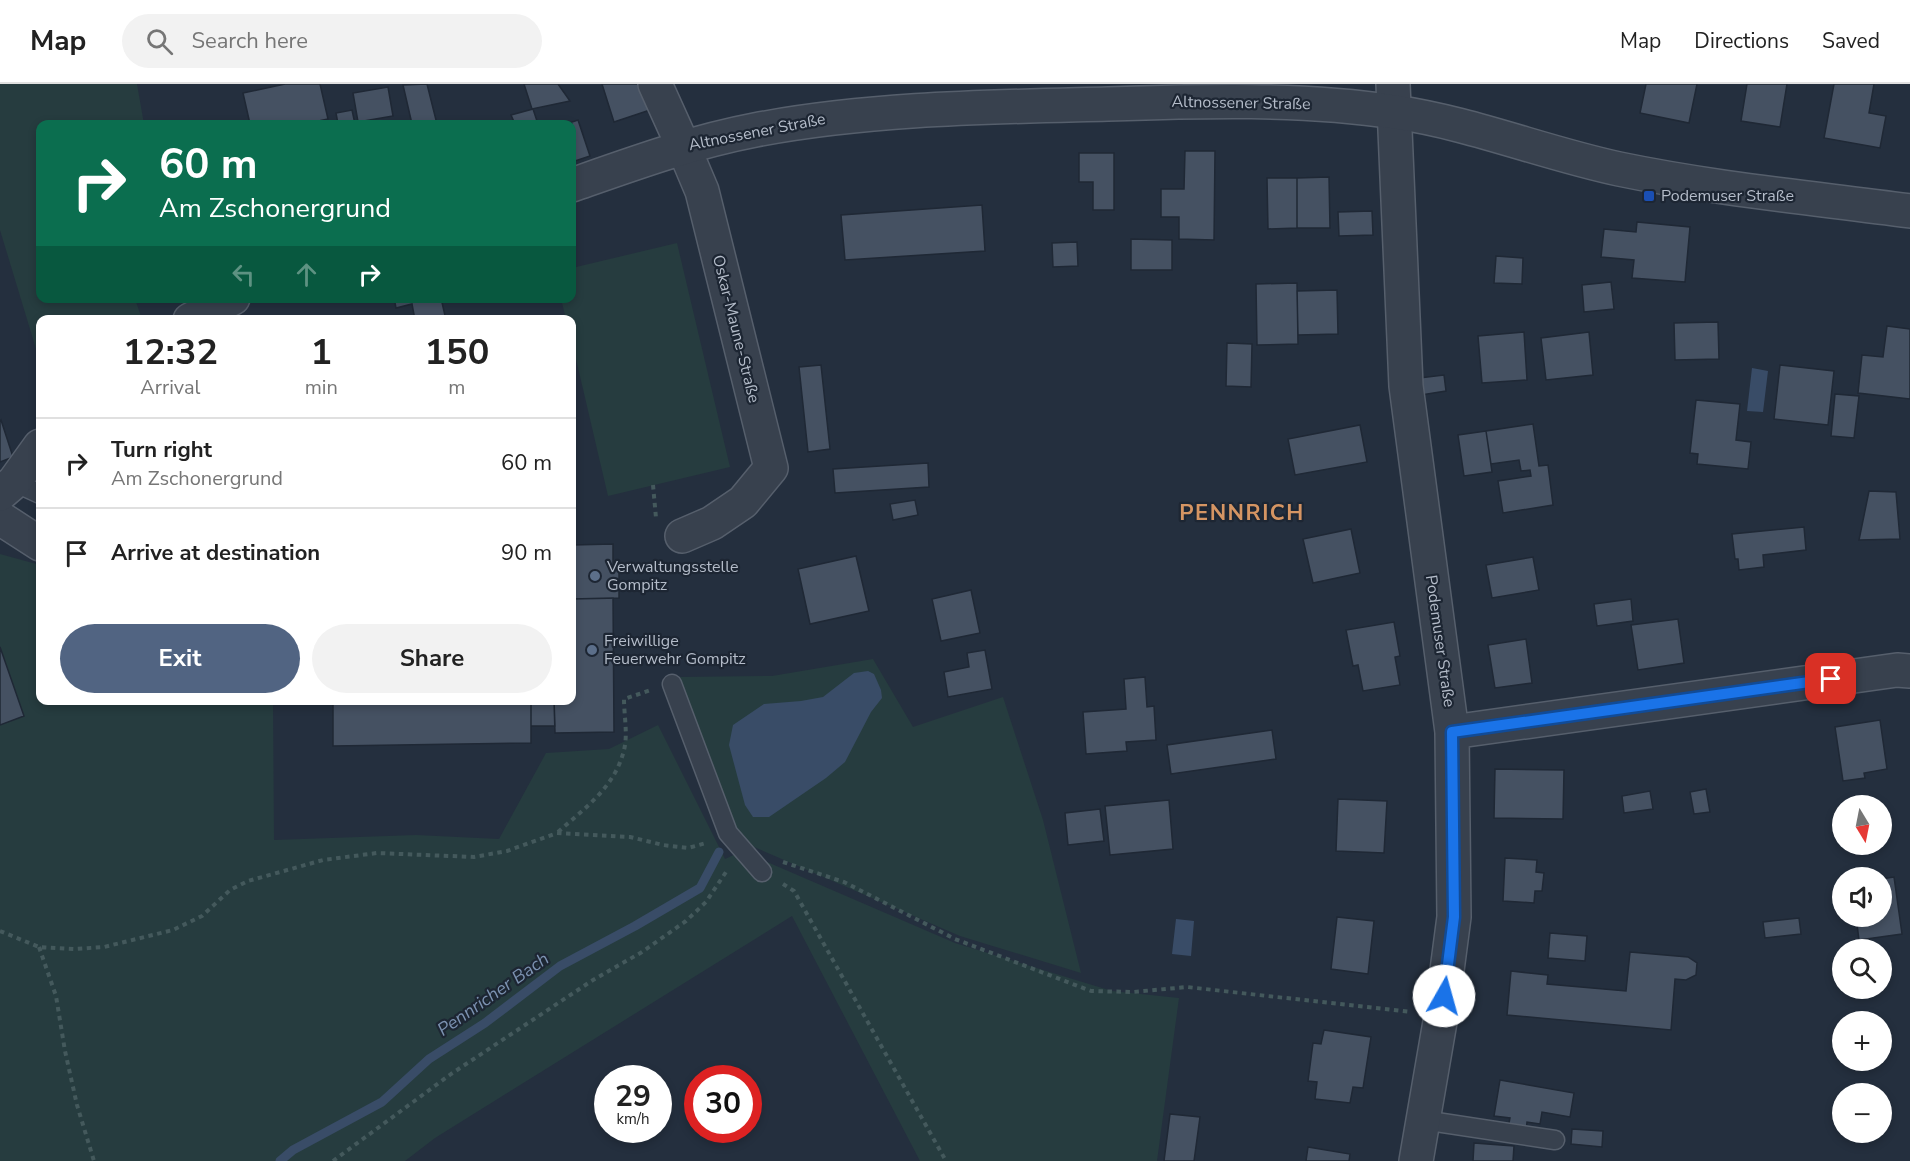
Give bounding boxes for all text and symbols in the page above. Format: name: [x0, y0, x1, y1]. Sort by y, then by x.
search box: [122, 14, 542, 68]
text: Map: [30, 22, 86, 60]
icon: search: [143, 25, 176, 58]
text: Search here: [191, 26, 308, 56]
text: Map: [1620, 27, 1661, 55]
text: Directions: [1694, 27, 1789, 55]
text: Saved: [1822, 27, 1880, 55]
street label: Altnossener Straße: [1171, 91, 1311, 115]
street label: Altnossener Straße: [687, 108, 827, 156]
text: 60 m: [159, 136, 258, 193]
icon: right: [60, 144, 138, 222]
place label: Podemuser Straße: [1661, 185, 1794, 207]
marker: Podemuser Straße: [1642, 189, 1656, 203]
text: Am Zschonergrund: [159, 190, 391, 227]
street label: Oskar-Maune-Straße: [707, 253, 765, 405]
icon: left: [227, 258, 260, 291]
icon: ahead: [290, 258, 323, 291]
icon: right: [353, 258, 386, 291]
text: 12:32: [123, 328, 218, 377]
text: 1: [310, 328, 332, 377]
text: 150: [424, 328, 489, 377]
text: Arrival: [140, 374, 200, 401]
text: min: [305, 374, 338, 401]
text: m: [448, 374, 465, 401]
text: Turn right: [111, 435, 212, 465]
icon: right: [60, 447, 93, 480]
text: 60 m: [501, 448, 552, 478]
text: Am Zschonergrund: [111, 465, 283, 492]
district label: PENNRICH: [1179, 498, 1305, 528]
icon: arrive: [60, 537, 93, 570]
text: Arrive at destination: [111, 538, 320, 568]
text: 90 m: [501, 538, 552, 568]
place label: Verwaltungsstelle Gompitz: [606, 556, 738, 596]
marker: Verwaltungsstelle Gompitz: [588, 569, 602, 583]
street label: Podemuser Straße: [1420, 574, 1460, 708]
button: Exit: [60, 624, 300, 693]
button: Share: [312, 624, 552, 693]
place label: Freiwillige Feuerwehr Gompitz: [604, 630, 746, 670]
marker: Freiwillige Feuerwehr Gompitz: [585, 643, 599, 657]
pin: [1805, 653, 1856, 704]
icon: arrive: [1814, 662, 1847, 695]
north arrow: [1832, 795, 1892, 855]
map controls: [1832, 795, 1892, 1143]
button: sound: [1832, 867, 1892, 927]
button: search: [1832, 939, 1892, 999]
water label: Pennricher Bach: [432, 947, 554, 1041]
position arrow: [1412, 964, 1476, 1028]
button: +: [1832, 1011, 1892, 1071]
speed limit sign: 30: [684, 1065, 762, 1143]
text: 29: [615, 1076, 651, 1117]
button: −: [1832, 1083, 1892, 1143]
text: km/h: [616, 1109, 650, 1129]

